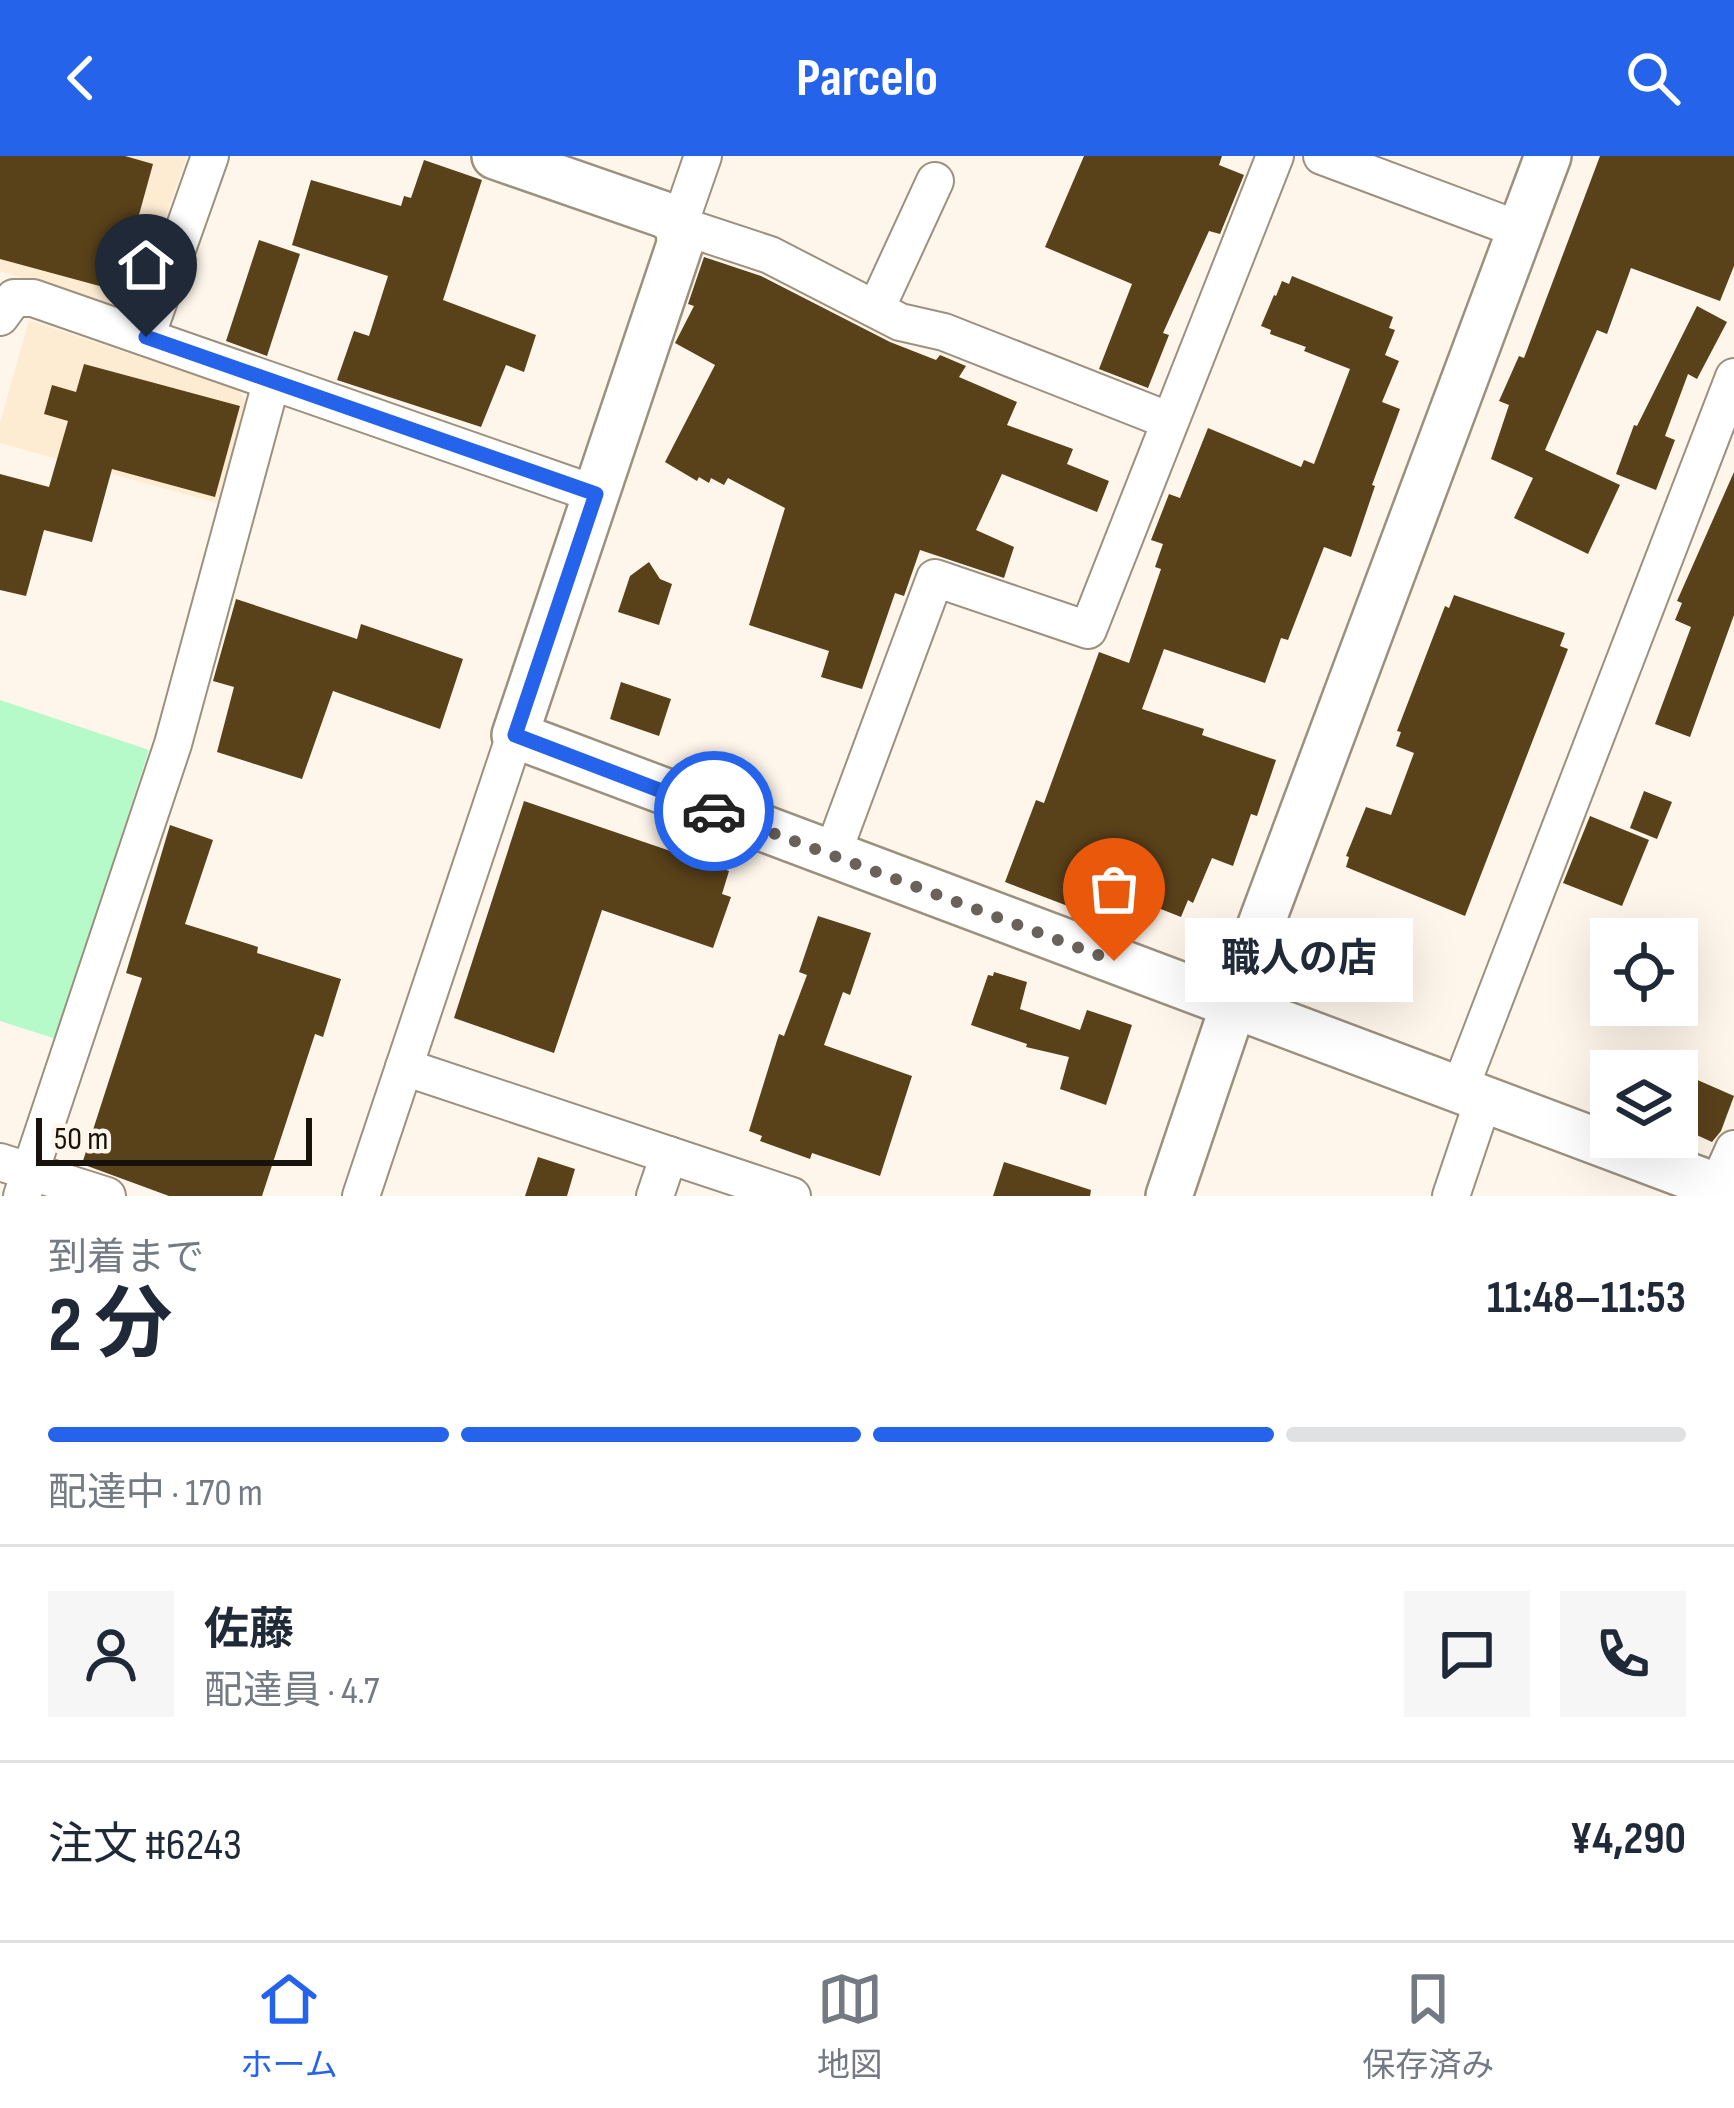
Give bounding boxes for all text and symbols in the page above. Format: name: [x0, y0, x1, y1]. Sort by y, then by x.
icon: back: [48, 45, 114, 111]
icon: search: [1620, 45, 1686, 111]
text: Parcelo: [796, 46, 938, 111]
pin: [95, 214, 197, 337]
icon: home: [113, 232, 179, 298]
courier: [654, 751, 774, 871]
icon: car: [681, 778, 747, 844]
pin: [1063, 838, 1165, 961]
icon: bag: [1081, 856, 1147, 922]
map controls: [1590, 918, 1698, 1158]
button: locate: [1590, 918, 1698, 1026]
callout: 職人の店: [1186, 919, 1414, 1003]
text: 職人の店: [1221, 936, 1377, 983]
button: layers: [1590, 1050, 1698, 1158]
scale bar: [36, 1112, 312, 1165]
text: 50 m: [54, 1119, 108, 1159]
text: 到着まで: [48, 1235, 204, 1282]
text: 11:48–11:53: [1487, 1271, 1686, 1326]
text: 2 分: [48, 1280, 172, 1373]
text: 配達中 · 170 m: [48, 1470, 263, 1517]
button: person: [48, 1591, 174, 1717]
button: chat: [1404, 1591, 1530, 1717]
button: phone: [1560, 1591, 1686, 1717]
text: 佐藤: [204, 1603, 294, 1658]
text: 配達員 · 4.7: [204, 1668, 379, 1715]
text: ¥4,290: [1570, 1812, 1686, 1867]
text: 注文 #6243: [48, 1818, 242, 1873]
tab: ホーム: [240, 1966, 338, 2086]
tab: 地図: [817, 1966, 883, 2086]
tab: 保存済み: [1362, 1966, 1494, 2086]

